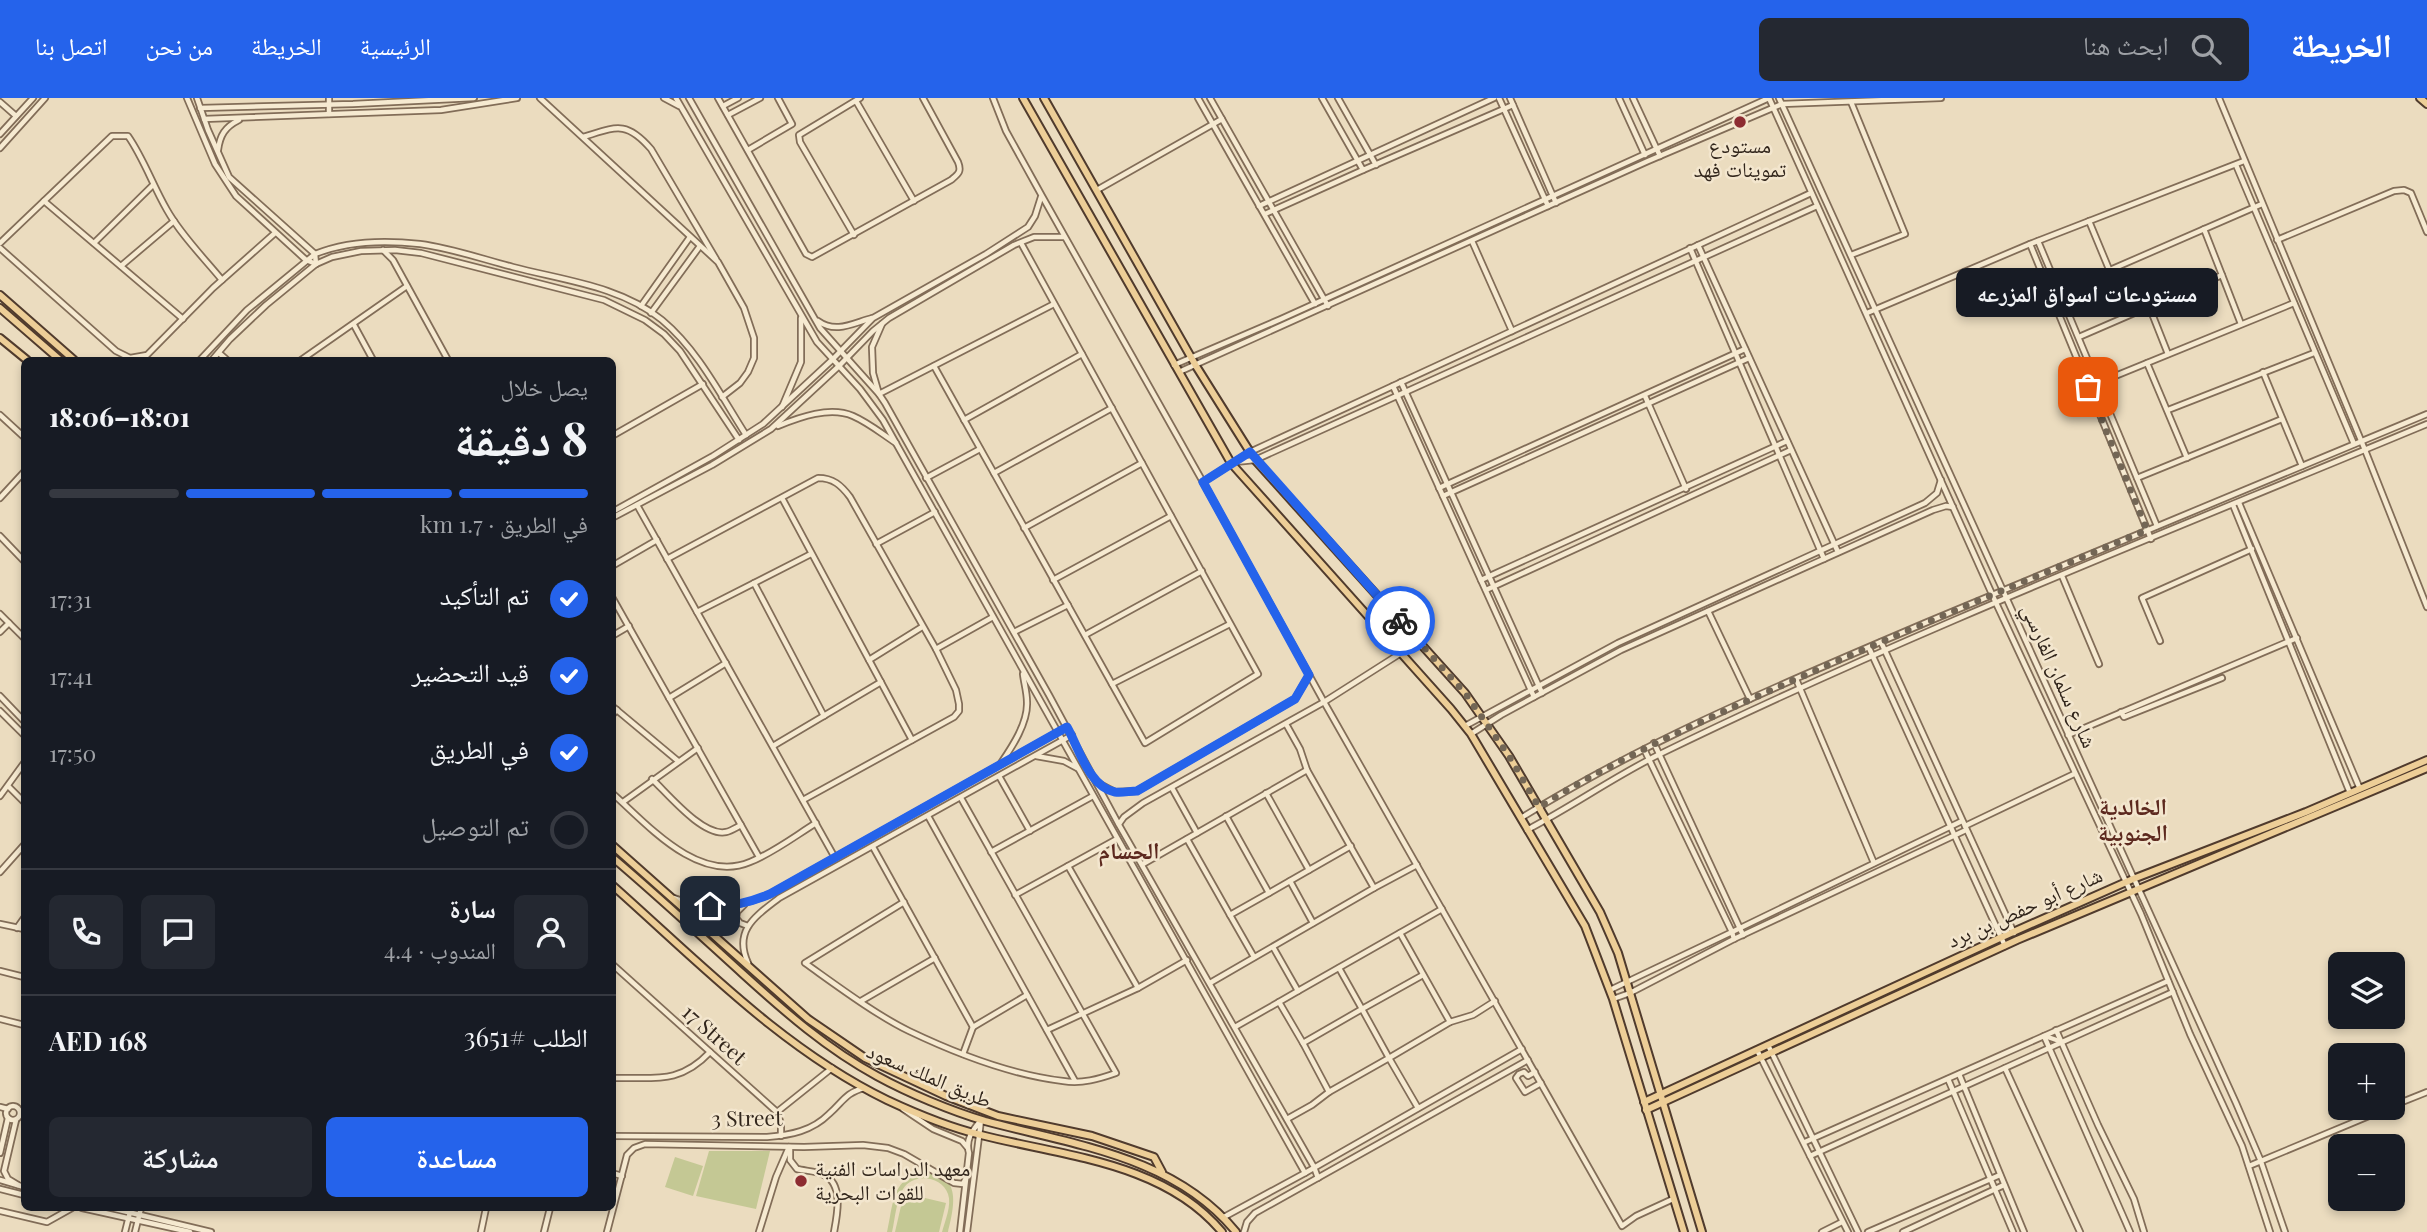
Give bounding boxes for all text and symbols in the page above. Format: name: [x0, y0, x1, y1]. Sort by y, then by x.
search box: [1759, 18, 2249, 81]
text: الخريطة: [2291, 21, 2392, 65]
text: ابحث هنا: [2083, 27, 2169, 62]
text: اتصل بنا: [35, 29, 107, 61]
text: من نحن: [145, 29, 213, 61]
text: الخريطة: [251, 29, 322, 61]
text: الرئيسية: [360, 29, 431, 61]
icon: search: [2187, 30, 2225, 68]
marker: مستودع تموينات فهد: [1732, 114, 1748, 130]
place label: مستودع تموينات فهد: [1694, 130, 1786, 182]
callout: مستودعات اسواق المزرعه: [1957, 268, 2219, 317]
text: مستودعات اسواق المزرعه: [1977, 277, 2197, 308]
pin: [2058, 357, 2118, 417]
icon: bag: [2069, 368, 2107, 406]
text: يصل خلال: [501, 371, 588, 402]
text: 18:01–18:06: [49, 399, 190, 434]
text: 8 دقيقة: [455, 406, 588, 468]
text: في الطريق · 1.7 km: [420, 508, 588, 539]
text: تم التأكيد: [440, 577, 529, 612]
icon: check: [550, 580, 588, 618]
text: 17:31: [49, 583, 92, 614]
courier: [1365, 586, 1435, 656]
street label: شارع سلمان الفارسي: [2013, 599, 2105, 753]
icon: bike: [1381, 602, 1419, 640]
text: قيد التحضير: [411, 654, 529, 689]
icon: check: [550, 657, 588, 695]
text: 17:41: [49, 660, 93, 691]
text: في الطريق: [430, 731, 529, 766]
icon: check: [550, 734, 588, 772]
text: 17:50: [49, 737, 96, 768]
district label: الخالدية الجنوبية: [2098, 790, 2168, 847]
text: تم التوصيل: [421, 808, 529, 843]
district label: الحسام: [1099, 834, 1159, 867]
street label: شارع أبو حفص بن برد: [1942, 859, 2107, 954]
pin: [680, 876, 740, 936]
icon: home: [691, 887, 729, 925]
text: سارة: [449, 890, 496, 925]
button: phone: [49, 895, 123, 969]
button: chat: [141, 895, 215, 969]
button: person: [514, 895, 588, 969]
text: المندوب · 4.4: [384, 934, 496, 965]
map controls: [2328, 952, 2405, 1211]
button: layers: [2328, 952, 2405, 1029]
street label: 17 Street: [677, 997, 754, 1070]
text: الطلب #3651: [464, 1019, 588, 1054]
text: AED 168: [49, 1023, 148, 1058]
street label: طريق الملك سعود: [863, 1035, 997, 1114]
button: +: [2328, 1043, 2405, 1120]
street label: 3 Street: [711, 1102, 783, 1132]
button: مشاركة: [49, 1117, 312, 1197]
button: مساعدة: [326, 1117, 588, 1197]
button: −: [2328, 1134, 2405, 1211]
place label: معهد الدراسات الفنية للقوات البحرية: [815, 1153, 970, 1205]
marker: معهد الدراسات الفنية للقوات البحرية: [793, 1173, 809, 1189]

